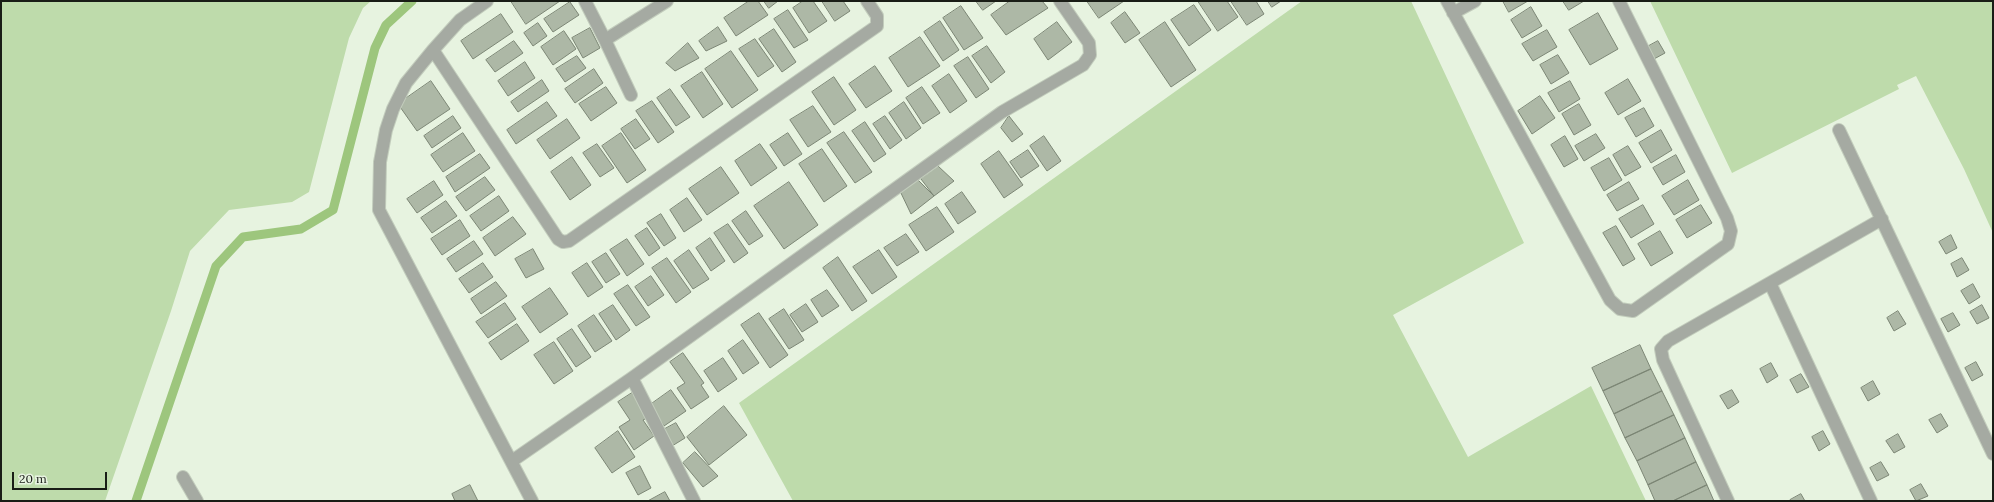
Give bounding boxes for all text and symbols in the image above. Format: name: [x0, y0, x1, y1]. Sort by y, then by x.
scale bar: [14, 464, 109, 490]
text: 20 m: [19, 471, 47, 486]

